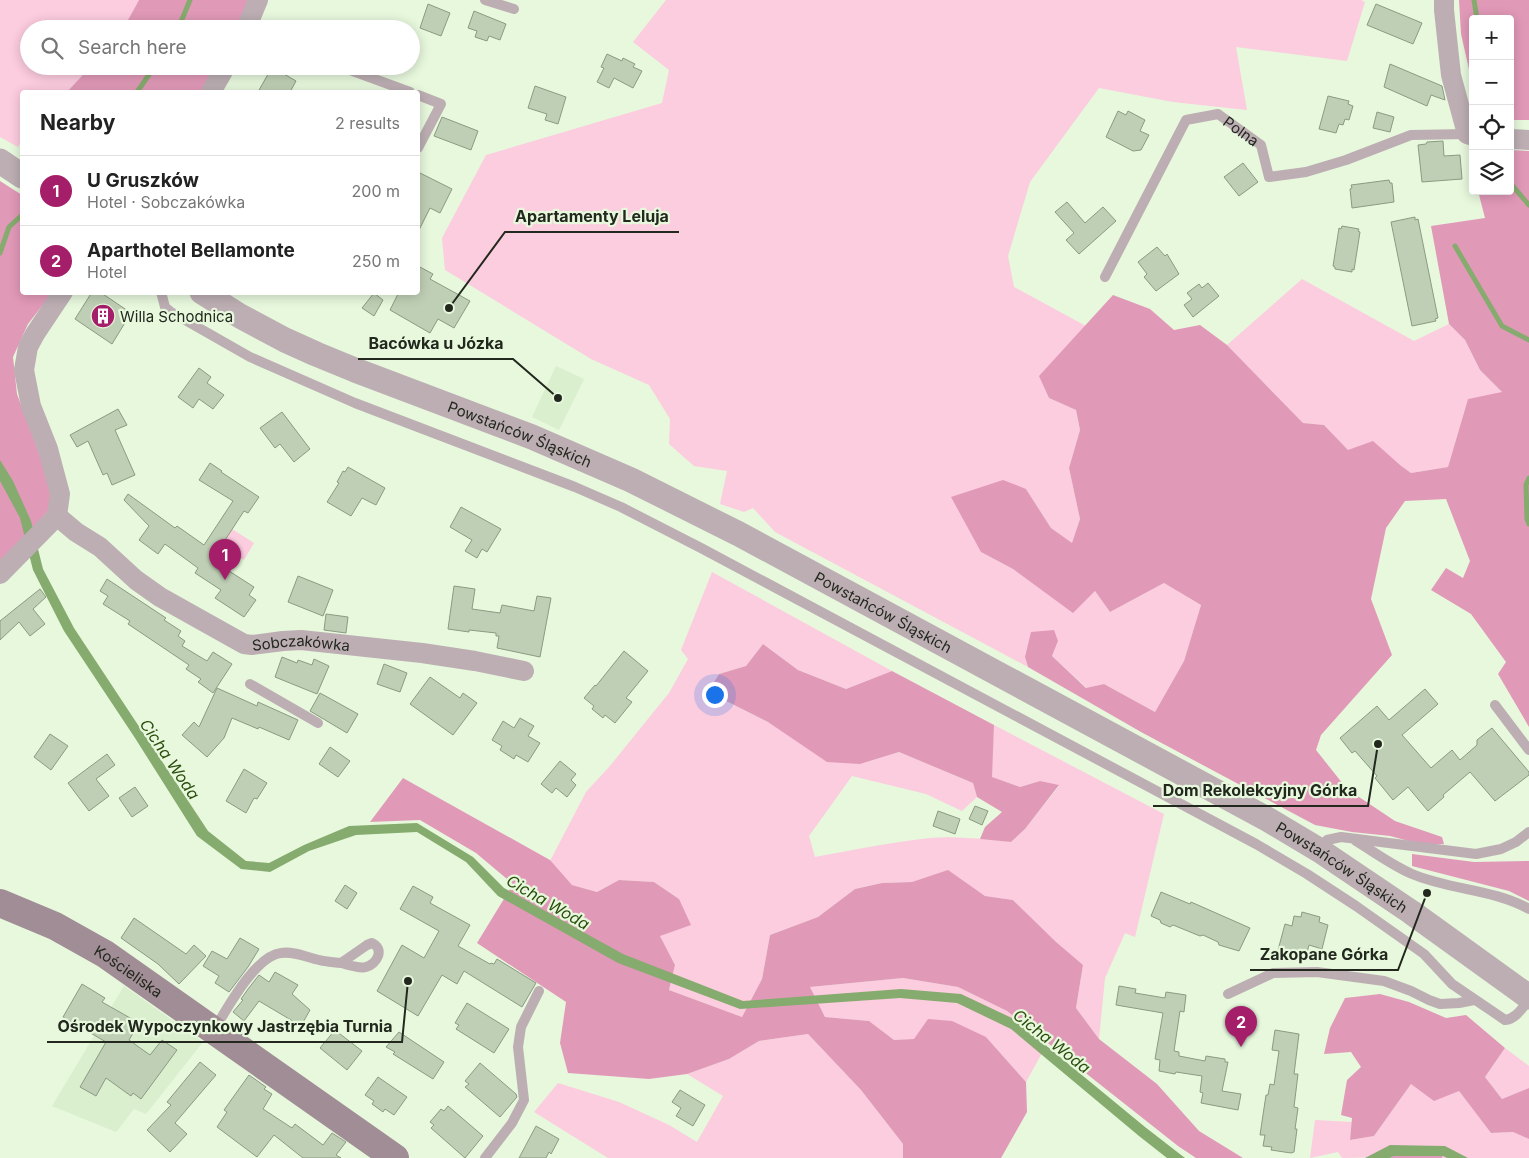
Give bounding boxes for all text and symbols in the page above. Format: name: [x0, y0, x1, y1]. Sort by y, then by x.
map controls: [1469, 15, 1514, 195]
button: +: [1469, 15, 1514, 60]
search box: [20, 20, 420, 75]
icon: search: [38, 34, 66, 62]
text: Search here: [78, 36, 187, 59]
button: −: [1469, 60, 1514, 105]
button: locate: [1469, 105, 1514, 150]
text: Nearby: [40, 110, 115, 135]
street label: Polna: [1220, 112, 1263, 150]
text: 2 results: [335, 113, 400, 133]
button: layers: [1469, 150, 1514, 195]
text: U Gruszków: [87, 169, 199, 192]
text: 1: [53, 181, 59, 201]
text: 200 m: [352, 181, 400, 201]
text: Hotel · Sobczakówka: [87, 192, 245, 212]
callout: Apartamenty Leluja: [505, 201, 679, 232]
text: Apartamenty Leluja: [515, 206, 669, 226]
text: Aparthotel Bellamonte: [87, 239, 295, 262]
text: 2: [51, 251, 61, 271]
text: 250 m: [352, 251, 400, 271]
text: Hotel: [87, 262, 127, 282]
building icon: Willa Schodnica: [90, 303, 116, 329]
place label: Willa Schodnica: [120, 307, 233, 326]
callout: Bacówka u Józka: [358, 328, 513, 359]
text: Bacówka u Józka: [368, 333, 504, 353]
street label: Powstańców Śląskich: [445, 397, 595, 471]
pin: 1: [209, 539, 241, 580]
street label: Powstańców Śląskich: [811, 567, 955, 657]
street label: Sobczakówka: [251, 630, 351, 655]
your location: [702, 682, 728, 708]
water label: Cicha Woda: [136, 715, 204, 803]
callout: Dom Rekolekcyjny Górka: [1153, 775, 1368, 806]
text: Dom Rekolekcyjny Górka: [1163, 780, 1357, 800]
street label: Powstańców Śląskich: [1273, 817, 1412, 917]
water label: Cicha Woda: [503, 870, 593, 934]
callout: Zakopane Górka: [1250, 939, 1398, 970]
street label: Kościeliska: [91, 941, 167, 1001]
text: Zakopane Górka: [1260, 944, 1388, 964]
water label: Cicha Woda: [1009, 1005, 1095, 1078]
pin: 2: [1225, 1006, 1257, 1047]
callout: Ośrodek Wypoczynkowy Jastrzębia Turnia: [47, 1011, 402, 1042]
text: Ośrodek Wypoczynkowy Jastrzębia Turnia: [58, 1016, 392, 1036]

